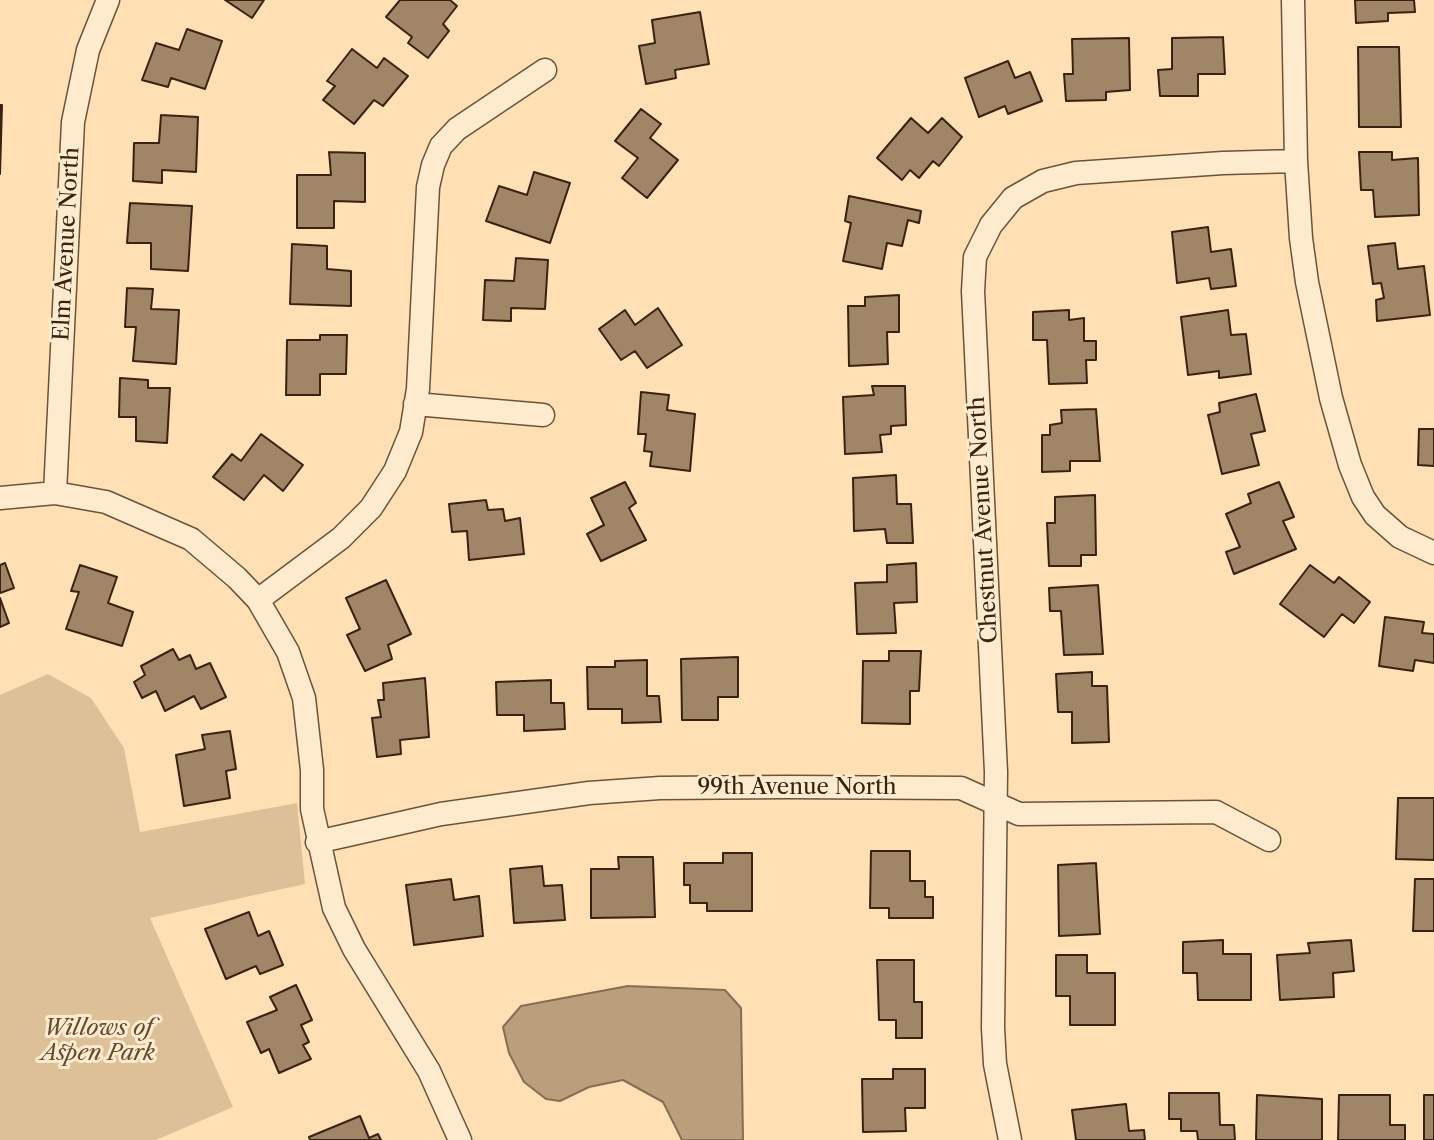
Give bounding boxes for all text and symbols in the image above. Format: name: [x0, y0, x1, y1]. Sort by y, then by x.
street label: Elm Avenue North: [49, 146, 85, 342]
street label: Chestnut Avenue North: [964, 396, 1004, 644]
street label: 99th Avenue North: [697, 775, 897, 801]
park label: Willows of Aspen Park: [41, 1016, 155, 1068]

